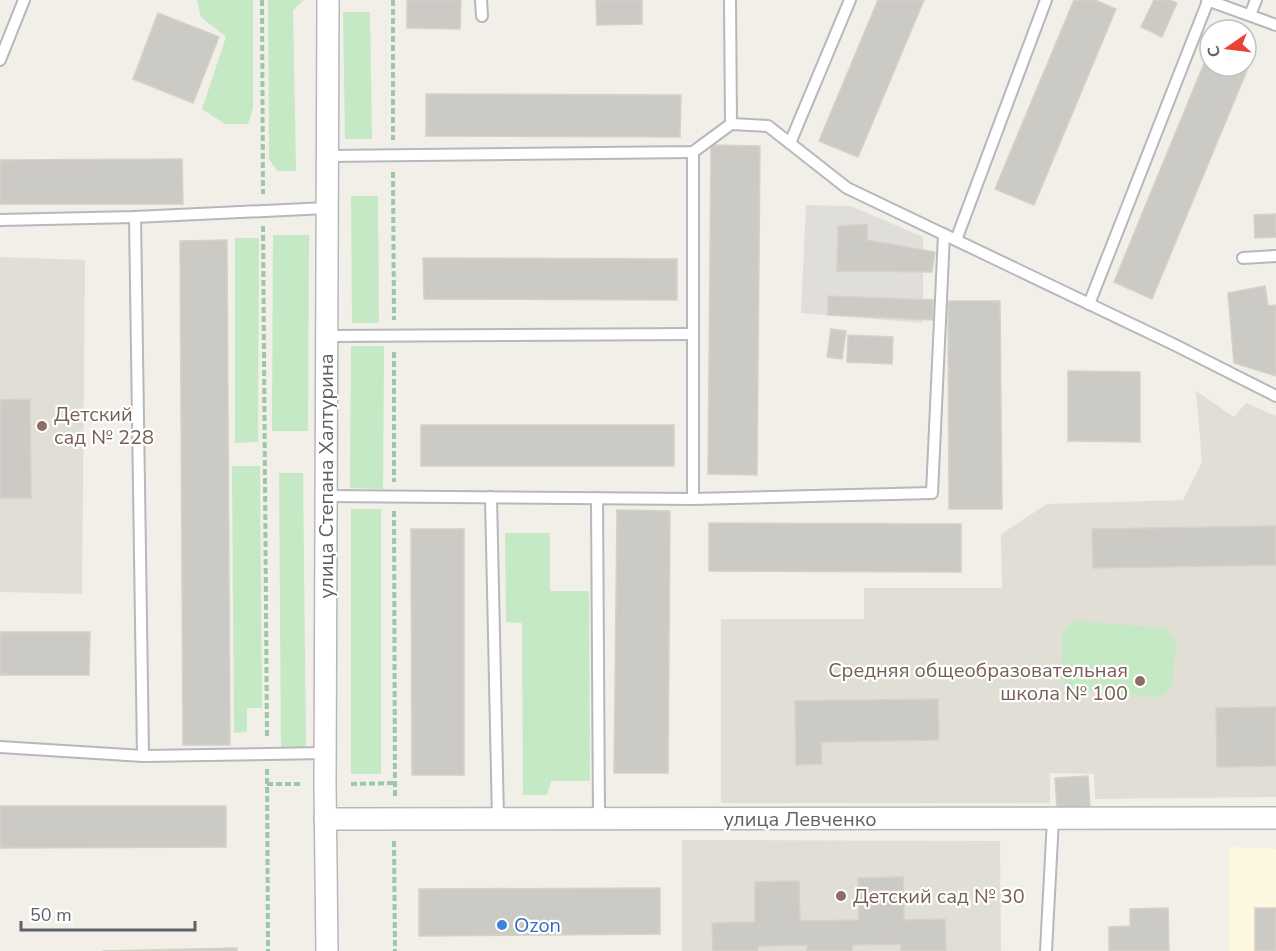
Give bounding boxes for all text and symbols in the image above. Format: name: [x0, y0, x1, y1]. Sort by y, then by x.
north arrow: [1198, 18, 1258, 78]
text: С: [1202, 43, 1226, 59]
street label: улица Степана Халтурина: [313, 354, 340, 598]
place label: Детский сад № 228: [54, 401, 154, 451]
marker: Детский сад № 228: [35, 419, 49, 433]
place label: Средняя общеобразовательная школа № 100: [828, 657, 1128, 707]
marker: Средняя общеобразовательная школа № 100: [1133, 674, 1147, 688]
street label: улица Левченко: [723, 806, 877, 833]
place label: Детский сад № 30: [853, 883, 1025, 910]
marker: Детский сад № 30: [834, 889, 848, 903]
scale bar: [21, 894, 195, 932]
text: 50 m: [30, 903, 72, 927]
place label: Ozon: [514, 912, 561, 939]
marker: Ozon: [495, 918, 509, 932]

